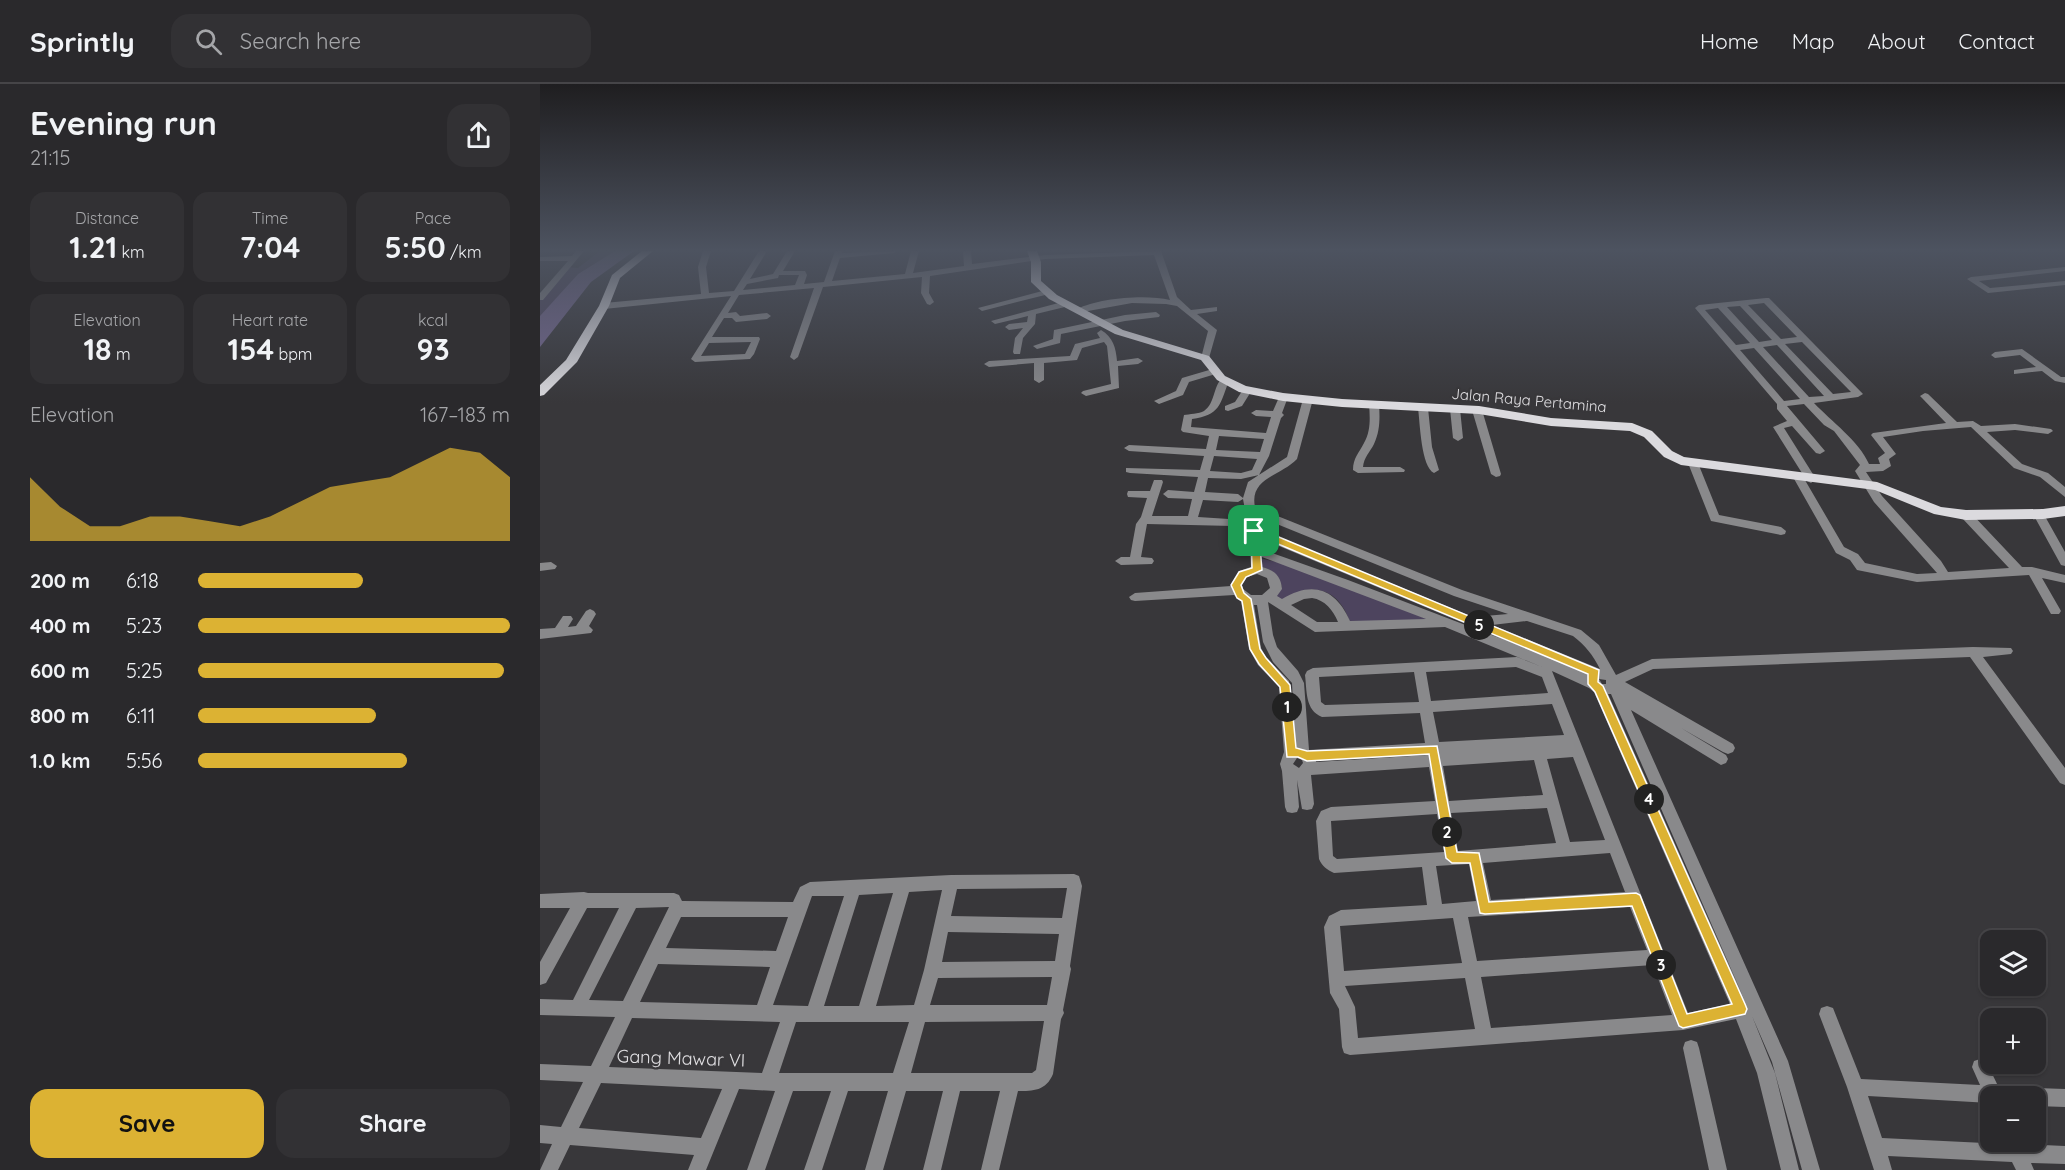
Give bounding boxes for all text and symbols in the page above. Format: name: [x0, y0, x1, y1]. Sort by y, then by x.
search box: [171, 14, 591, 68]
text: Sprintly: [30, 24, 135, 59]
icon: search: [192, 25, 225, 58]
text: Search here: [240, 27, 361, 55]
text: Home: [1700, 28, 1759, 54]
text: Map: [1792, 28, 1835, 54]
text: About: [1868, 28, 1926, 54]
text: Contact: [1959, 28, 2035, 54]
text: Evening run: [30, 102, 217, 143]
button: share: [447, 104, 510, 167]
text: 21:15: [30, 145, 71, 170]
text: Distance: [75, 208, 139, 228]
text: Time: [252, 208, 288, 228]
text: Pace: [415, 208, 451, 228]
text: 1.21: [69, 228, 117, 266]
text: 7:04: [240, 228, 300, 266]
text: 5:50: [384, 228, 446, 266]
text: km: [117, 242, 145, 262]
text: /km: [446, 242, 482, 262]
text: Elevation: [73, 310, 141, 330]
text: Heart rate: [232, 310, 308, 330]
text: kcal: [418, 310, 448, 330]
text: 18: [83, 330, 112, 368]
text: 154: [228, 330, 274, 368]
text: 93: [416, 330, 450, 368]
text: m: [112, 344, 131, 364]
text: bpm: [274, 344, 312, 364]
street label: Jalan Raya Pertamina: [1451, 384, 1607, 416]
text: Elevation: [30, 402, 114, 427]
text: 167–183 m: [420, 402, 510, 427]
pin: [1228, 505, 1279, 556]
icon: arrive: [1237, 514, 1270, 547]
text: 200 m: [30, 568, 90, 593]
text: 6:18: [126, 568, 159, 593]
pin: 5: [1464, 610, 1494, 640]
text: 400 m: [30, 613, 90, 638]
text: 5:23: [126, 613, 162, 638]
text: 5: [1474, 615, 1484, 635]
text: 600 m: [30, 658, 90, 683]
text: 5:25: [126, 658, 163, 683]
pin: 1: [1272, 692, 1302, 722]
text: 1: [1284, 697, 1290, 717]
text: 800 m: [30, 703, 90, 728]
text: 6:11: [126, 703, 155, 728]
text: 1.0 km: [30, 748, 90, 773]
text: 5:56: [126, 748, 162, 773]
pin: 4: [1634, 784, 1664, 814]
text: 4: [1644, 789, 1654, 809]
pin: 2: [1432, 817, 1462, 847]
text: 2: [1442, 822, 1452, 842]
map controls: [1980, 930, 2046, 1152]
button: layers: [1980, 930, 2046, 996]
pin: 3: [1646, 950, 1676, 980]
text: 3: [1657, 955, 1665, 975]
button: +: [1980, 1008, 2046, 1074]
street label: Gang Mawar VI: [616, 1044, 746, 1072]
button: −: [1980, 1086, 2046, 1152]
button: Save: [30, 1089, 264, 1158]
button: Share: [276, 1089, 510, 1158]

